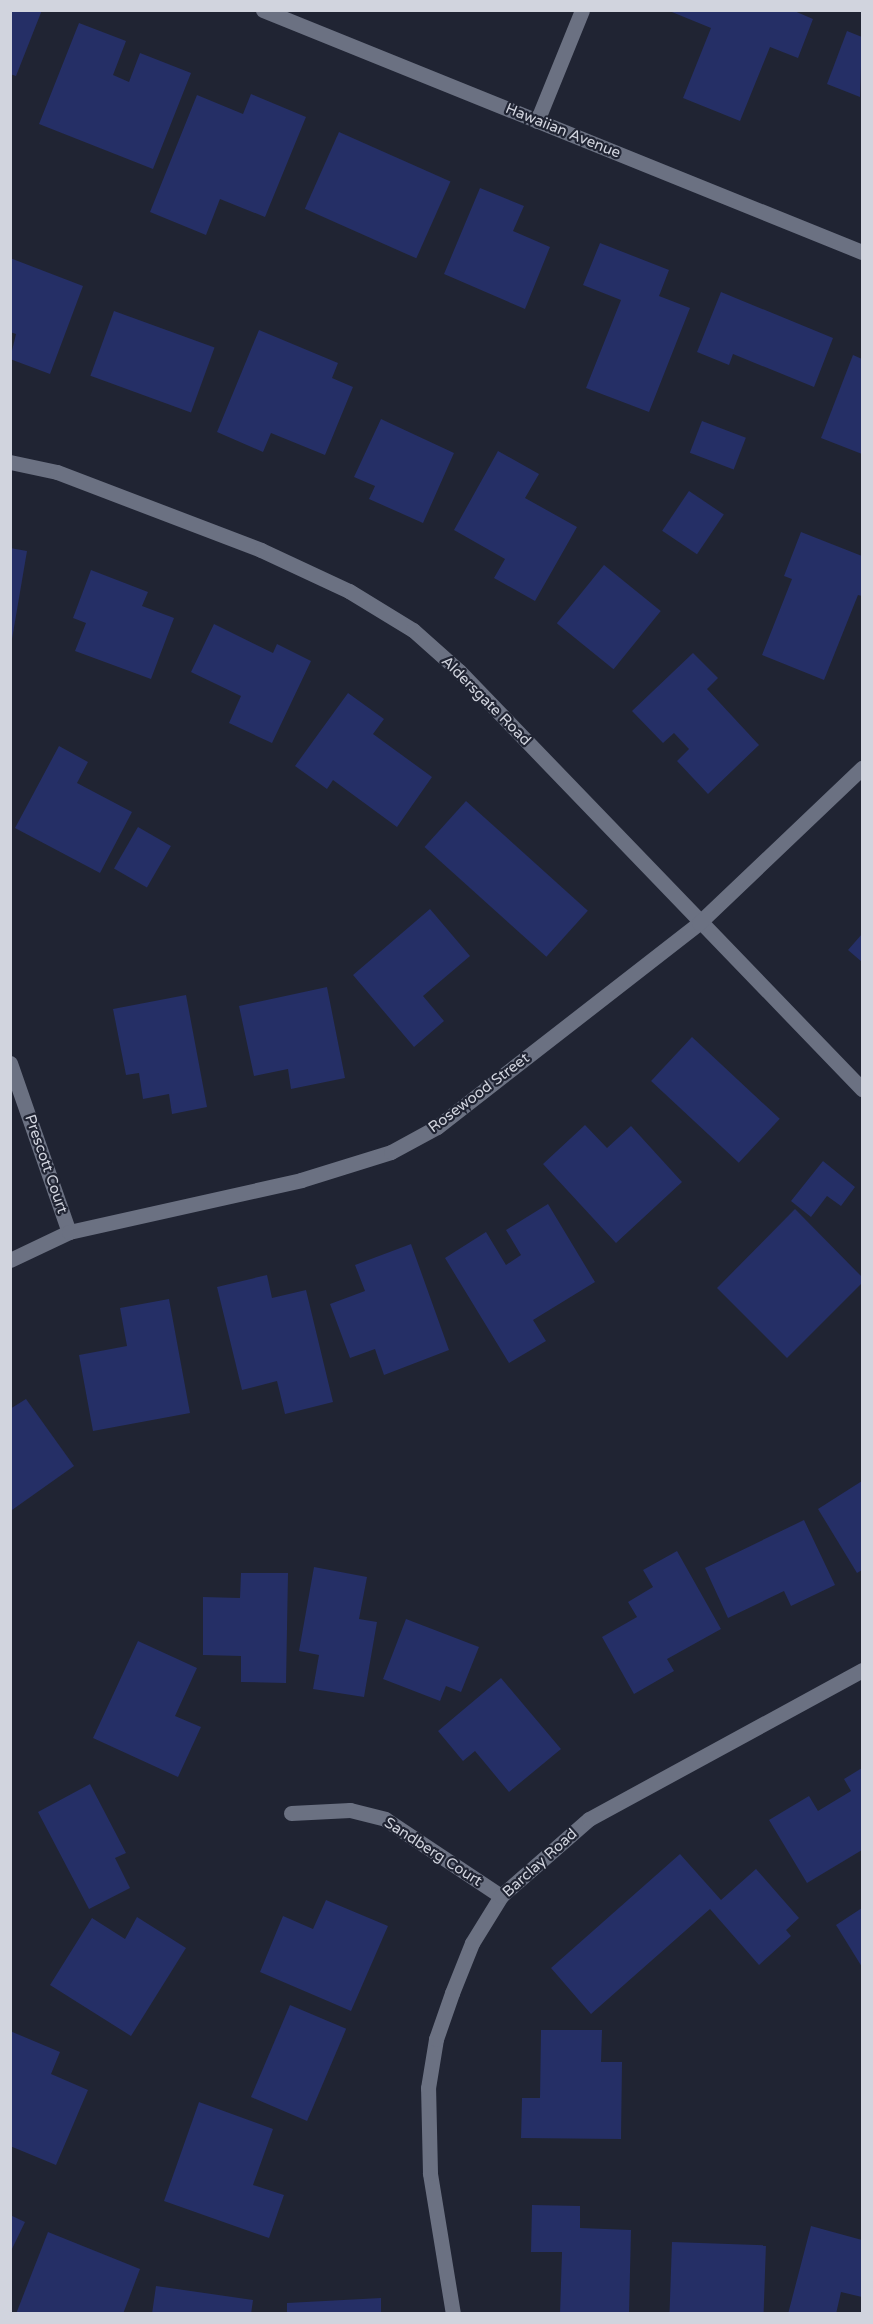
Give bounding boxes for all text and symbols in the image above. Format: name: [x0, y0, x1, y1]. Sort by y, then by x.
street label: Hawaiian Avenue: [503, 100, 623, 162]
street label: Aldersgate Road: [438, 653, 534, 749]
street label: Rosewood Street: [425, 1049, 533, 1137]
street label: Prescott Court: [21, 1112, 71, 1216]
street label: Sandberg Court: [381, 1814, 485, 1890]
street label: Barclay Road: [499, 1825, 581, 1901]

